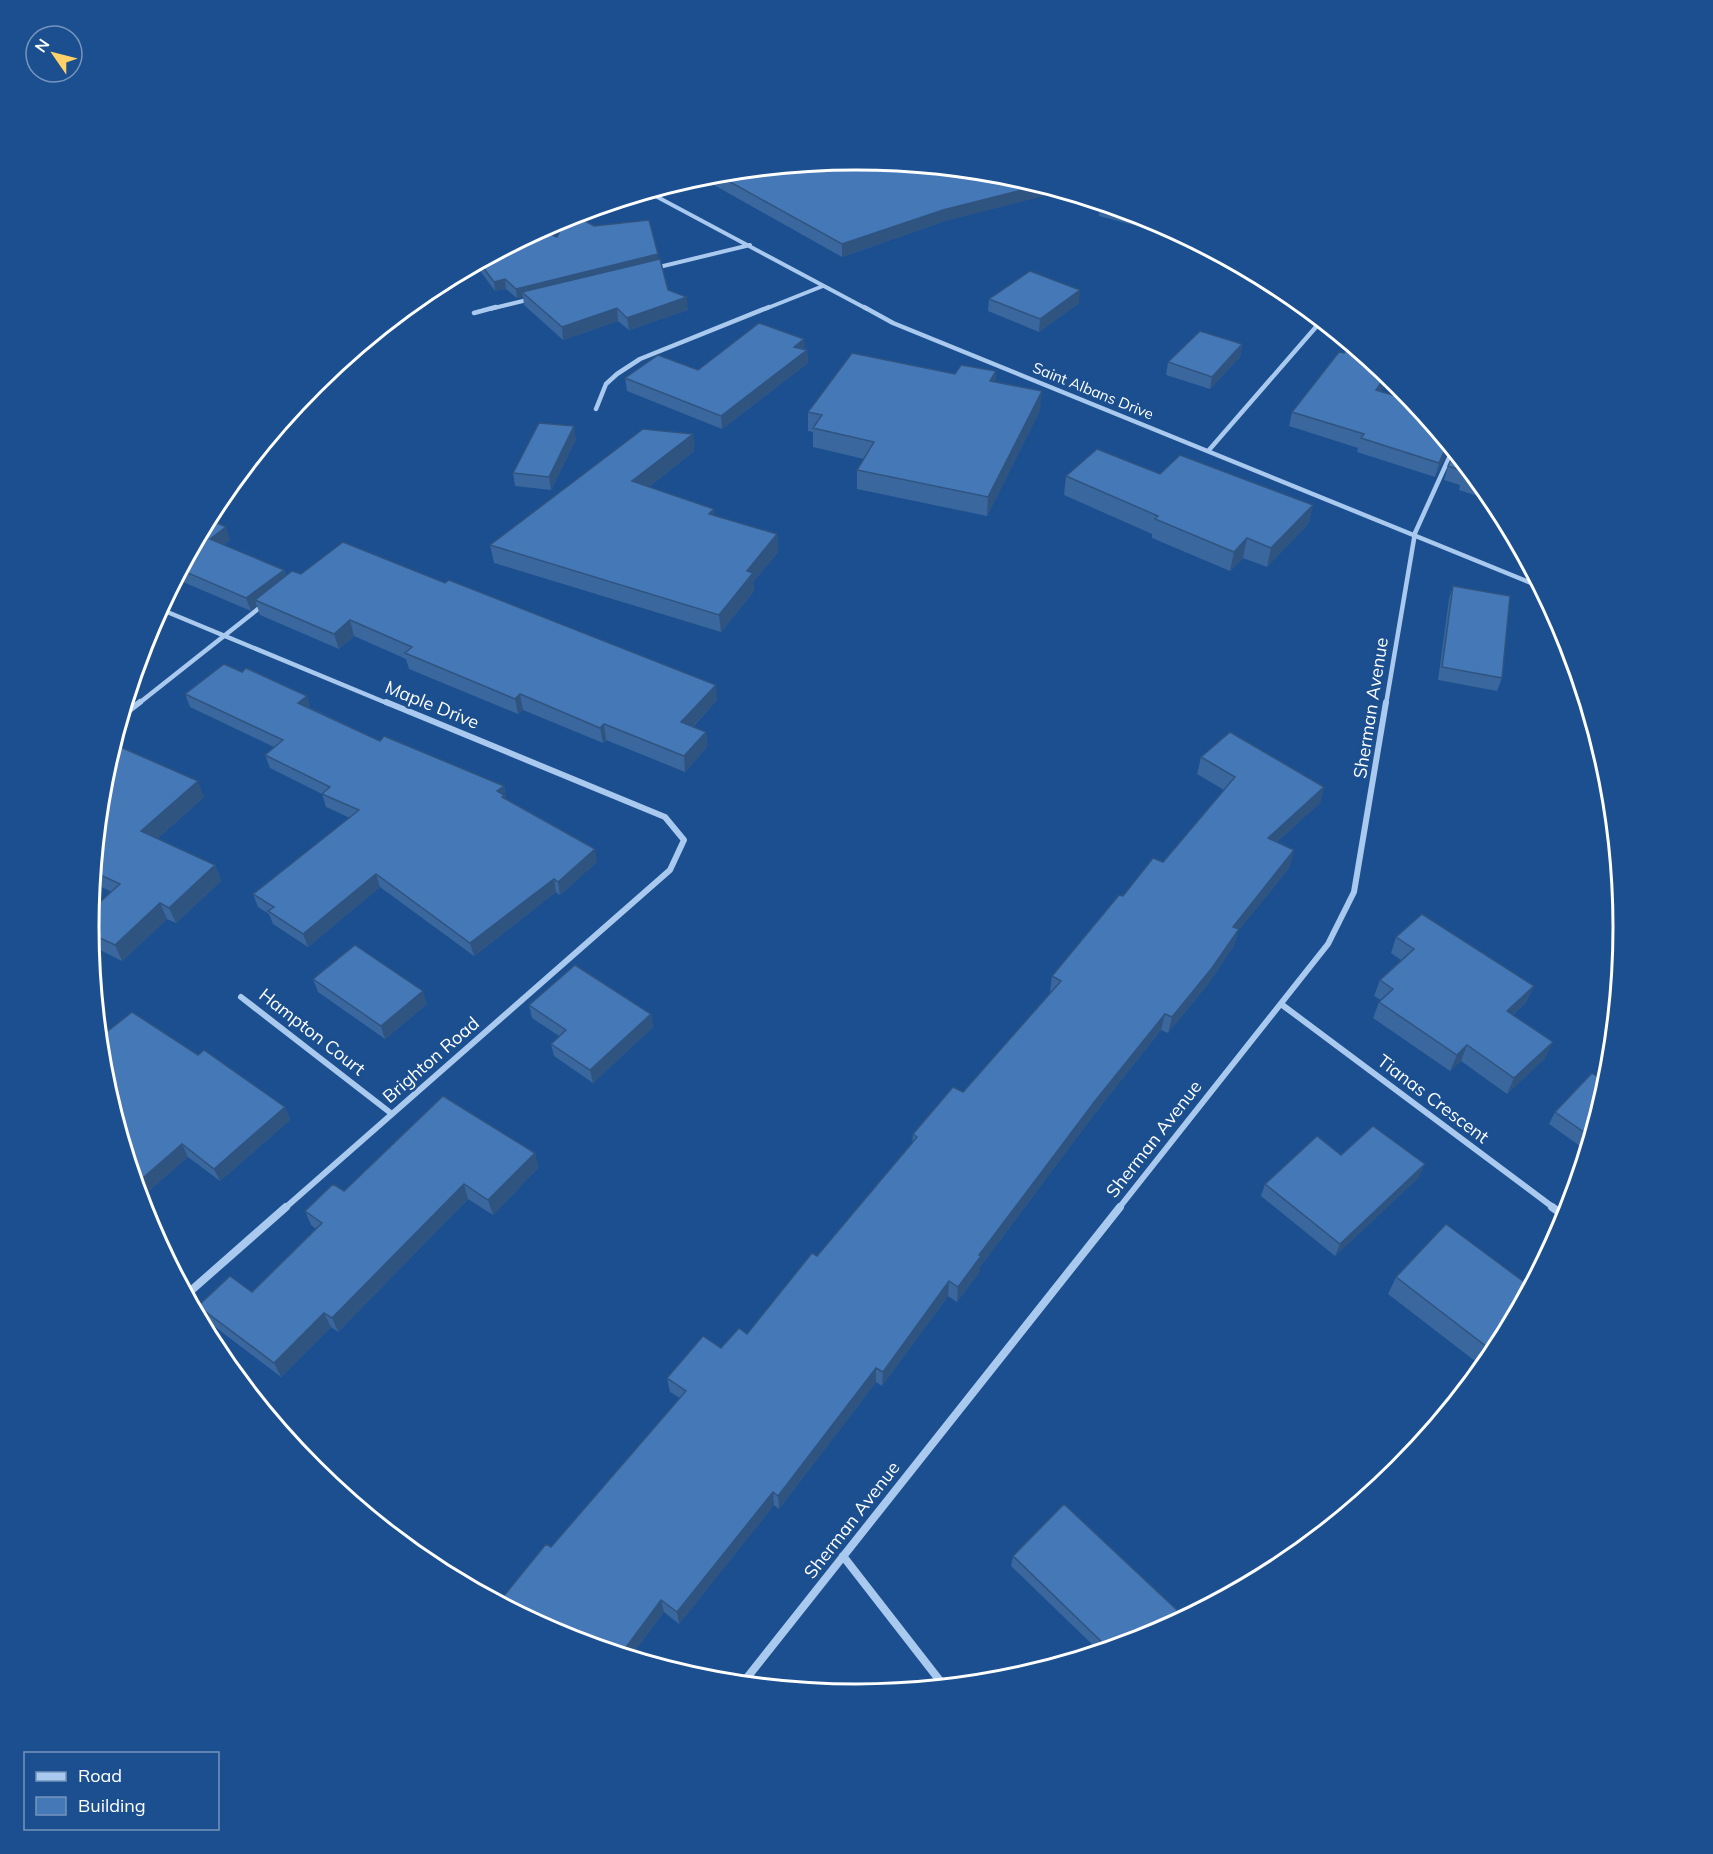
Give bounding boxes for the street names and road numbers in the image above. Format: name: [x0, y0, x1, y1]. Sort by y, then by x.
street label: Saint Albans Drive: [1030, 358, 1156, 423]
street label: Sherman Avenue: [1348, 636, 1393, 780]
street label: Maple Drive: [382, 675, 483, 734]
street label: Hampton Court: [255, 983, 370, 1080]
street label: Brighton Road: [378, 1011, 484, 1108]
street label: Tianas Crescent: [1373, 1049, 1494, 1148]
street label: Sherman Avenue: [1101, 1075, 1207, 1202]
street label: Sherman Avenue: [799, 1456, 905, 1583]

